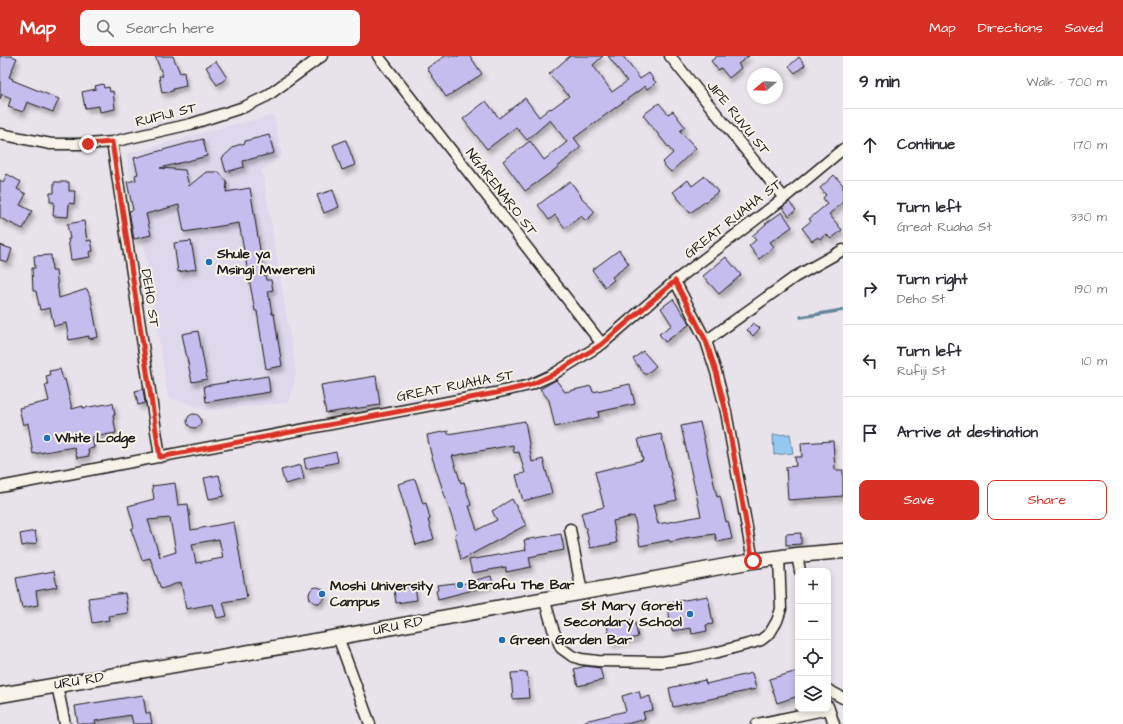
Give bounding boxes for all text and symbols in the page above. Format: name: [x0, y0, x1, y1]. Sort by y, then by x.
search box: [80, 10, 360, 46]
text: Map: [20, 15, 56, 42]
icon: search: [94, 17, 116, 39]
text: Search here: [126, 18, 215, 39]
text: Map: [929, 18, 956, 38]
text: Directions: [978, 18, 1043, 38]
text: Saved: [1065, 18, 1103, 38]
north arrow: [747, 68, 783, 104]
text: 9 min: [859, 70, 900, 94]
text: Walk · 700 m: [1026, 73, 1107, 91]
street label: JIPE RUVU ST: [702, 77, 774, 160]
street label: RUFIJI ST: [133, 98, 199, 132]
icon: ahead: [859, 134, 881, 156]
text: Continue: [897, 134, 955, 155]
route end: [79, 135, 97, 153]
text: 170 m: [1074, 136, 1107, 154]
street label: NGARENARO ST: [460, 144, 542, 240]
street label: GREAT RUAHA ST: [680, 174, 786, 263]
text: Turn left: [897, 197, 961, 218]
icon: left: [859, 206, 881, 228]
text: 330 m: [1070, 208, 1107, 226]
text: Great Ruaha St: [897, 218, 992, 236]
place label: Shule ya Msingi Mwereni: [216, 244, 315, 281]
marker: Shule ya Msingi Mwereni: [204, 257, 214, 267]
street label: DEHO ST: [136, 268, 164, 329]
text: Turn right: [897, 269, 968, 290]
icon: right: [859, 278, 881, 300]
text: 190 m: [1074, 280, 1107, 298]
text: Deho St: [897, 290, 945, 308]
text: Turn left: [897, 341, 961, 362]
icon: left: [859, 350, 881, 372]
text: 10 m: [1082, 352, 1107, 370]
text: Rufiji St: [897, 362, 946, 380]
street label: GREAT RUAHA ST: [395, 365, 516, 407]
icon: arrive: [859, 422, 881, 444]
text: Arrive at destination: [897, 422, 1038, 443]
place label: White Lodge: [54, 428, 136, 449]
marker: White Lodge: [42, 433, 52, 443]
button: Save: [859, 480, 979, 520]
button: Share: [987, 480, 1107, 520]
route start: [744, 552, 762, 570]
map controls: [795, 568, 831, 712]
button: +: [795, 568, 831, 604]
place label: Barafu The Bar: [468, 575, 575, 595]
place label: Moshi University Campus: [330, 576, 433, 612]
marker: Barafu The Bar: [455, 580, 465, 590]
marker: Moshi University Campus: [317, 589, 327, 599]
place label: St Mary Goreti Secondary School: [563, 596, 683, 632]
button: −: [795, 604, 831, 640]
marker: St Mary Goreti Secondary School: [685, 609, 695, 619]
street label: URU RD: [371, 611, 425, 641]
place label: Green Garden Bar: [510, 630, 632, 650]
marker: Green Garden Bar: [497, 635, 507, 645]
button: locate: [795, 640, 831, 676]
street label: URU RD: [53, 667, 105, 695]
button: layers: [795, 676, 831, 712]

